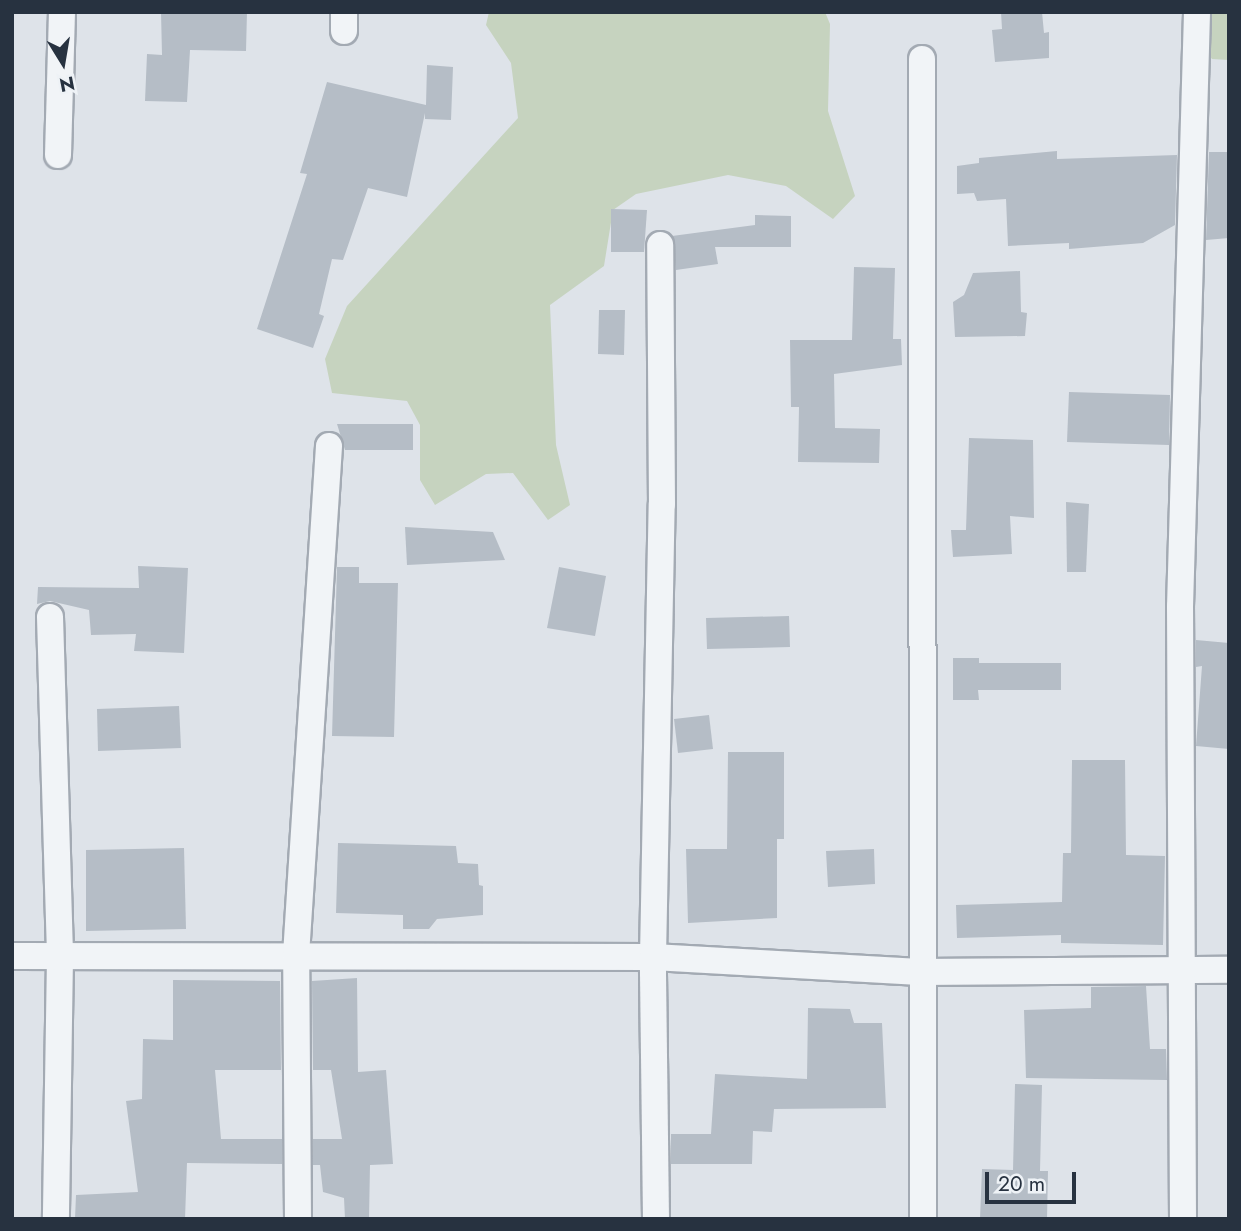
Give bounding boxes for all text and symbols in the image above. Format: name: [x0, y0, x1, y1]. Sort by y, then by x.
north arrow: [28, 28, 98, 98]
text: N: [57, 69, 77, 99]
scale bar: [989, 1158, 1080, 1202]
text: 20 m: [998, 1169, 1045, 1199]

